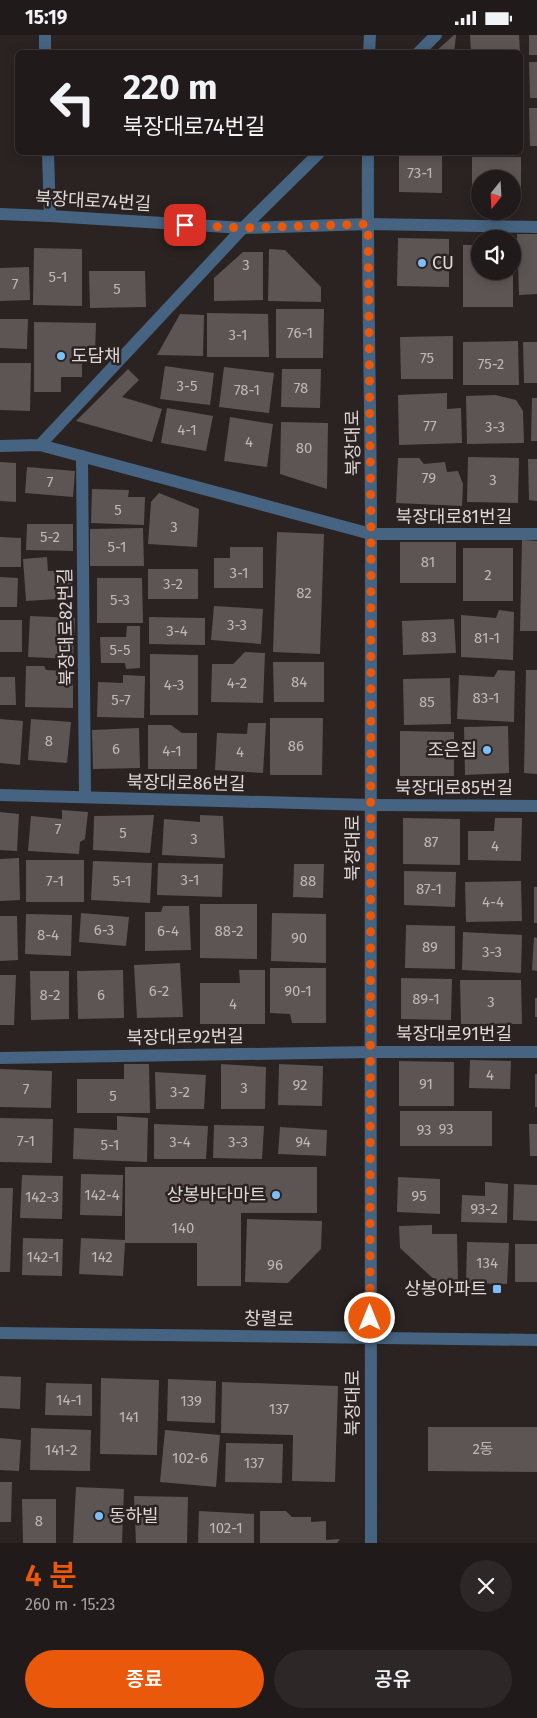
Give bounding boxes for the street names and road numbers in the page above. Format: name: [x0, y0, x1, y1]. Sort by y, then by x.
street label: 북장대로74번길: [34, 187, 152, 215]
street label: 북장대로: [341, 410, 365, 476]
street label: 북장대로81번길: [396, 506, 512, 528]
street label: 북장대로82번길: [54, 568, 78, 686]
street label: 북장대로86번길: [126, 771, 246, 795]
street label: 북장대로85번길: [395, 777, 513, 799]
street label: 북장대로: [342, 815, 364, 881]
street label: 북장대로91번길: [396, 1023, 512, 1045]
street label: 북장대로92번길: [126, 1025, 244, 1049]
street label: 창렬로: [244, 1308, 294, 1330]
street label: 북장대로: [342, 1370, 364, 1436]

